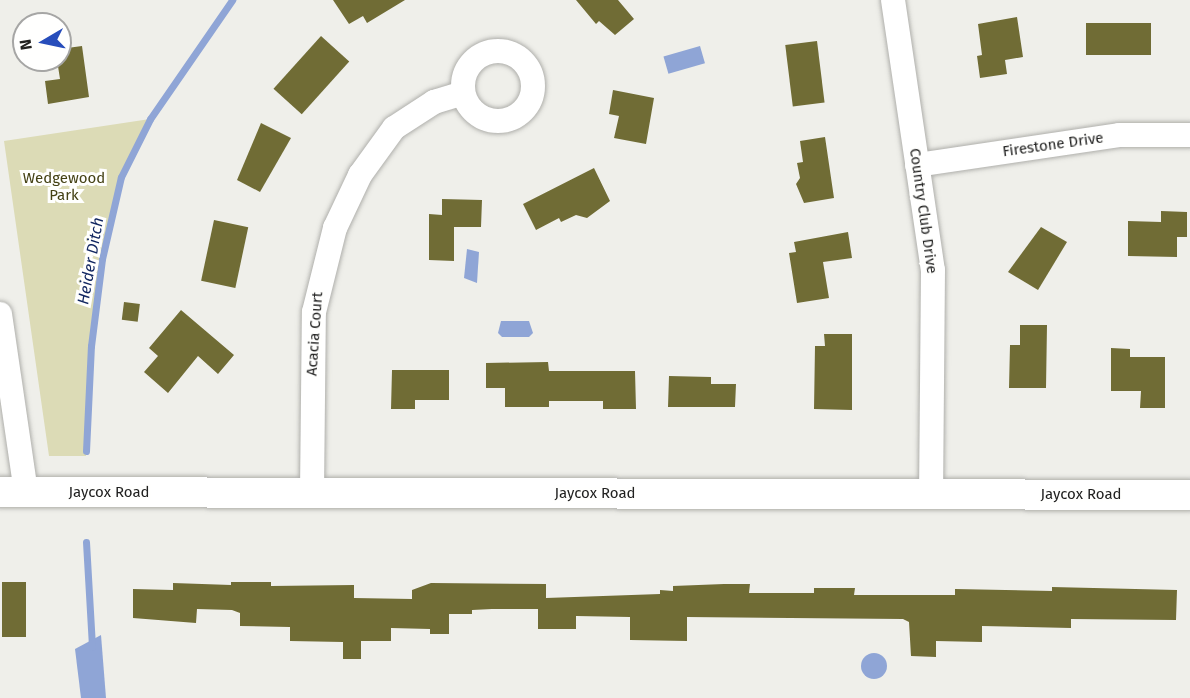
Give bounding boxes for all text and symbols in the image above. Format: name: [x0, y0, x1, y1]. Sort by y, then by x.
north arrow: [12, 12, 72, 72]
text: N: [15, 38, 36, 51]
street label: Firestone Drive: [1001, 129, 1105, 161]
street label: Country Club Drive: [905, 147, 941, 275]
park label: Wedgewood Park: [23, 169, 105, 204]
water label: Heider Ditch: [74, 216, 108, 306]
street label: Acacia Court: [303, 291, 327, 377]
street label: Jaycox Road: [68, 484, 150, 502]
street label: Jaycox Road: [554, 485, 636, 503]
street label: Jaycox Road: [1040, 486, 1122, 504]

